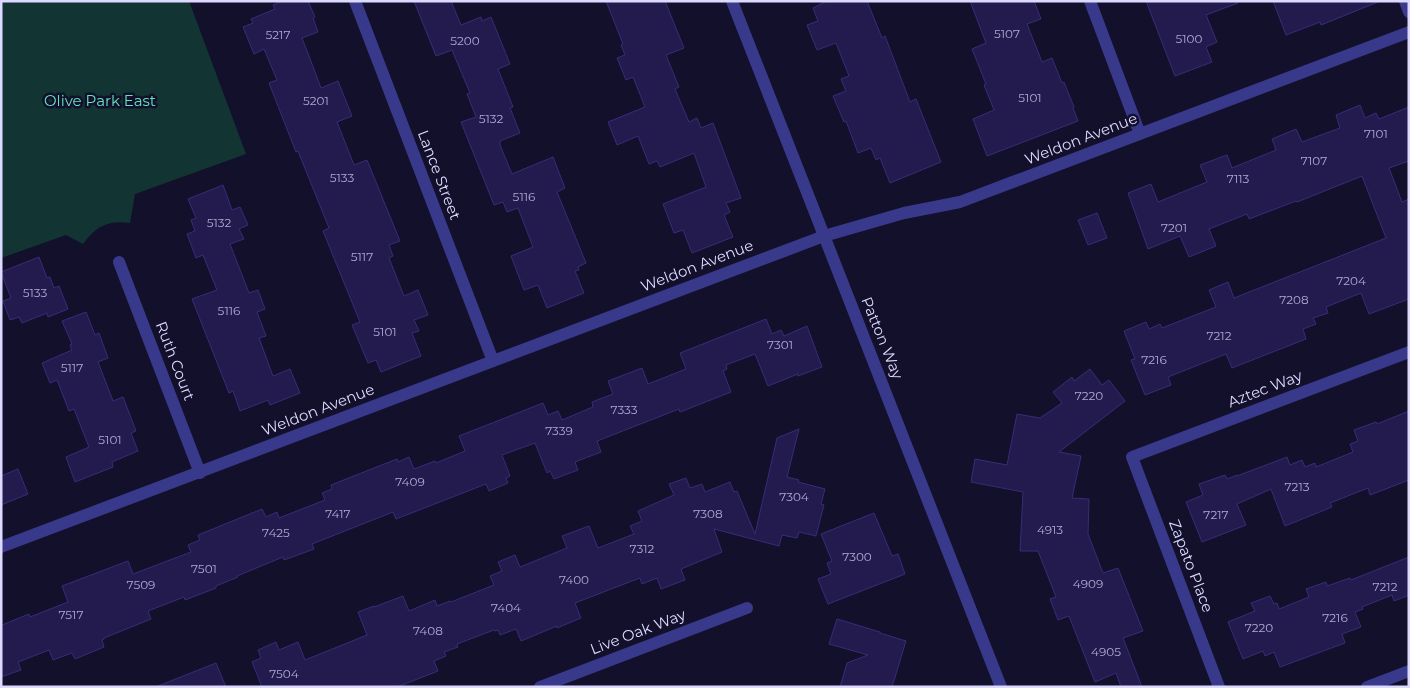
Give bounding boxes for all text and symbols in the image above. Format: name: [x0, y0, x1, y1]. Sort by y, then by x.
house number: 5107: [994, 26, 1020, 41]
house number: 5217: [266, 27, 290, 42]
house number: 5100: [1175, 31, 1203, 46]
house number: 5200: [450, 33, 480, 48]
house number: 5101: [1018, 90, 1042, 105]
park label: Olive Park East: [44, 91, 156, 110]
house number: 5201: [303, 93, 329, 108]
street label: Weldon Avenue: [1022, 108, 1140, 169]
house number: 5132: [479, 111, 504, 126]
house number: 7101: [1364, 126, 1388, 141]
street label: Lance Street: [414, 127, 465, 222]
house number: 7107: [1301, 153, 1327, 168]
house number: 5133: [330, 170, 355, 185]
house number: 7113: [1227, 171, 1250, 186]
house number: 5116: [513, 189, 535, 204]
house number: 5132: [207, 215, 232, 230]
house number: 7201: [1161, 220, 1187, 235]
street label: Weldon Avenue: [638, 235, 756, 296]
house number: 5117: [351, 249, 373, 264]
house number: 7204: [1336, 273, 1366, 288]
house number: 5133: [23, 285, 48, 300]
house number: 7208: [1279, 292, 1309, 307]
street label: Patton Way: [857, 294, 908, 383]
house number: 5116: [218, 303, 240, 318]
street label: Ruth Court: [152, 319, 199, 403]
house number: 5101: [373, 324, 397, 339]
house number: 7212: [1206, 328, 1232, 343]
house number: 7301: [767, 337, 793, 352]
house number: 7216: [1141, 352, 1167, 367]
house number: 5117: [61, 360, 83, 375]
street label: Aztec Way: [1225, 365, 1306, 411]
street label: Weldon Avenue: [259, 379, 377, 440]
house number: 7220: [1075, 388, 1103, 403]
house number: 7333: [610, 402, 638, 417]
house number: 7339: [545, 423, 573, 438]
house number: 5101: [98, 432, 122, 447]
house number: 7409: [395, 474, 425, 489]
house number: 7213: [1285, 479, 1310, 494]
house number: 7304: [779, 489, 809, 504]
house number: 7417: [325, 506, 351, 521]
house number: 7308: [693, 506, 723, 521]
house number: 7217: [1203, 507, 1229, 522]
street label: Zapato Place: [1165, 517, 1218, 615]
house number: 4913: [1037, 522, 1063, 537]
house number: 7425: [262, 525, 290, 540]
house number: 7312: [630, 541, 655, 556]
house number: 7300: [842, 549, 872, 564]
house number: 7501: [191, 561, 217, 576]
house number: 7400: [559, 572, 589, 587]
house number: 4909: [1073, 576, 1103, 591]
house number: 7509: [127, 577, 155, 592]
house number: 7212: [1372, 579, 1398, 594]
house number: 7404: [491, 600, 521, 615]
street label: Live Oak Way: [587, 604, 689, 658]
house number: 7517: [58, 607, 84, 622]
house number: 7216: [1322, 610, 1348, 625]
house number: 7220: [1245, 620, 1273, 635]
house number: 7408: [413, 623, 443, 638]
house number: 4905: [1091, 644, 1121, 659]
house number: 7504: [269, 666, 299, 681]

